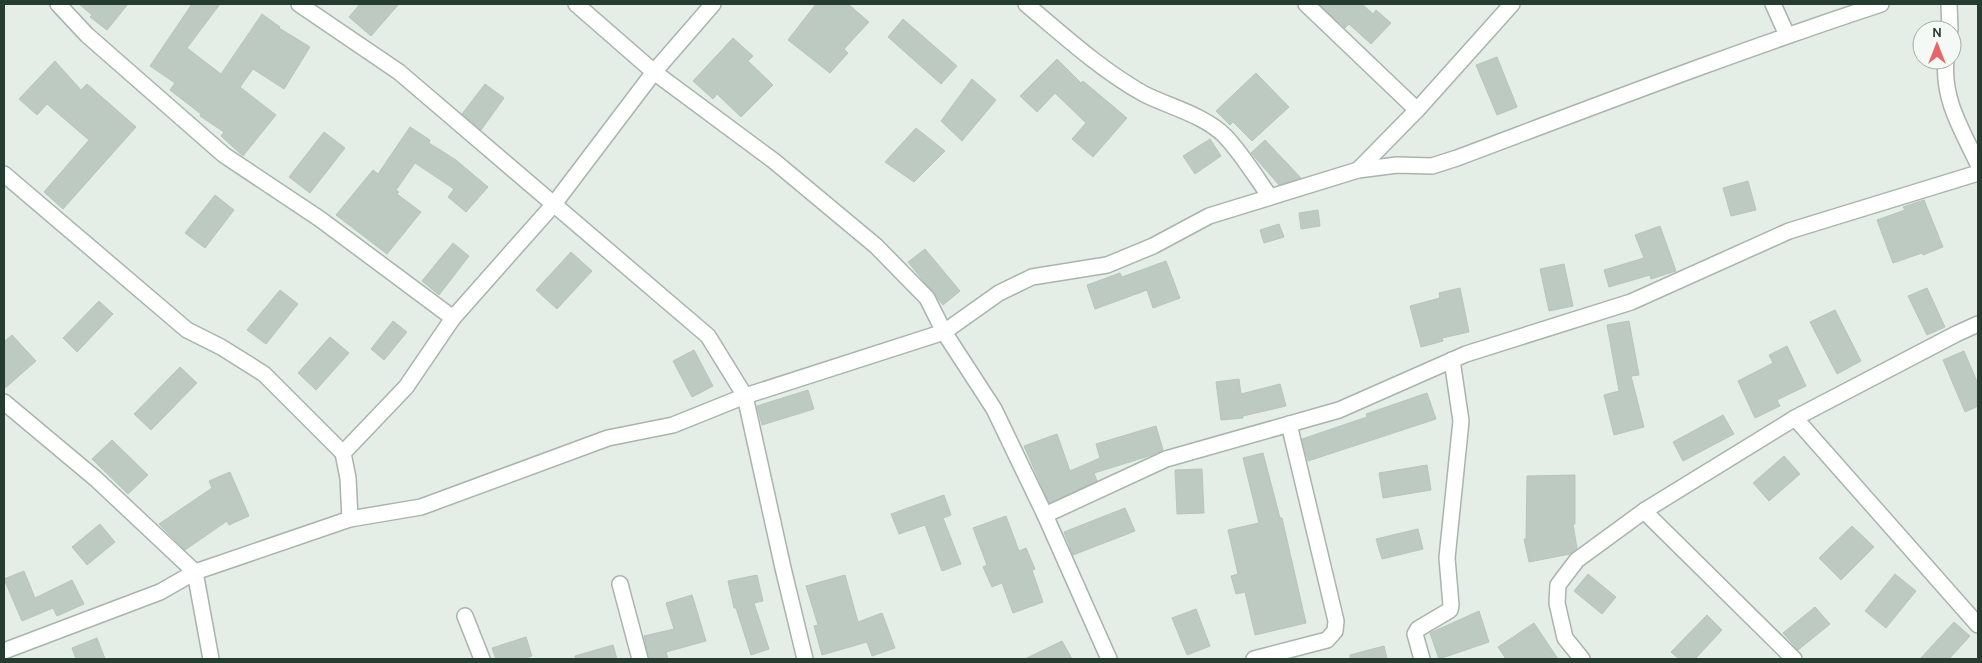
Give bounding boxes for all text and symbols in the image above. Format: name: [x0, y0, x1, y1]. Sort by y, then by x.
north arrow: [1912, 20, 1962, 70]
text: N: [1932, 24, 1942, 41]

